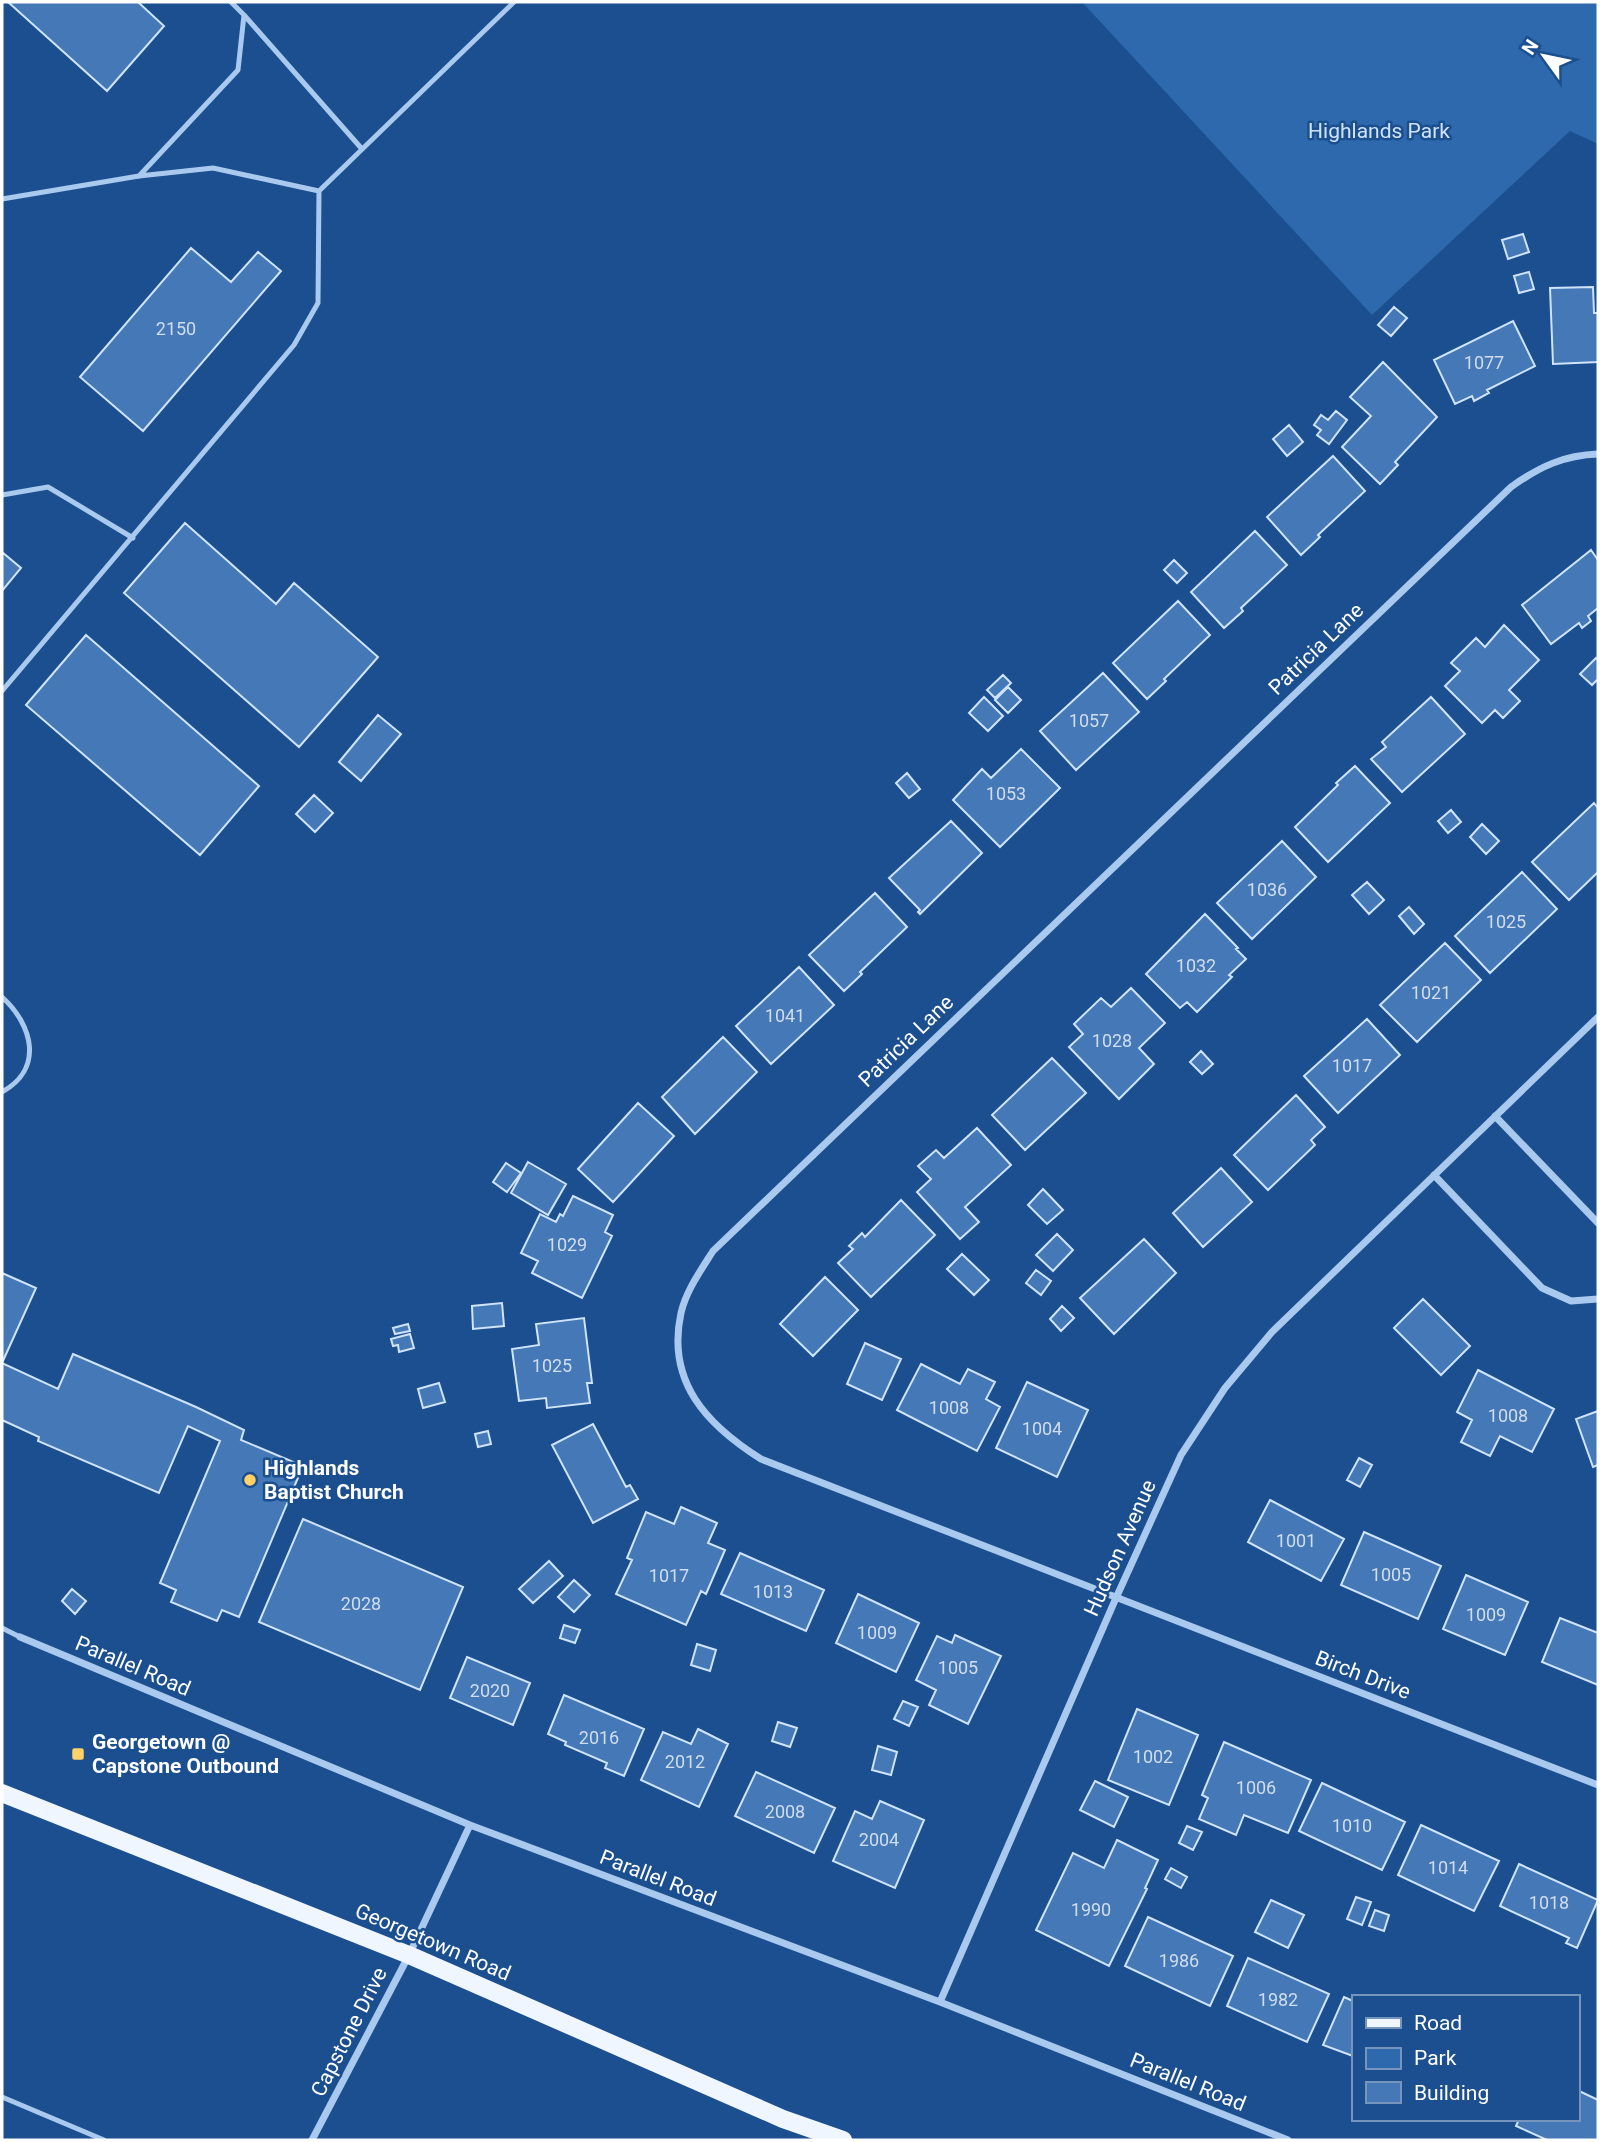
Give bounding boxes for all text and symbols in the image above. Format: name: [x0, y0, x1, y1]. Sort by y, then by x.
north arrow: [1509, 21, 1579, 91]
text: N: [1517, 35, 1543, 59]
park label: Highlands Park: [1308, 119, 1450, 143]
house number: 2150: [156, 318, 196, 339]
house number: 1077: [1464, 352, 1504, 373]
street label: Patricia Lane: [1264, 598, 1368, 700]
house number: 1057: [1069, 710, 1109, 731]
house number: 1053: [986, 783, 1026, 804]
house number: 1036: [1247, 879, 1287, 900]
house number: 1025: [1486, 911, 1526, 932]
house number: 1032: [1176, 955, 1216, 976]
house number: 1021: [1411, 982, 1451, 1003]
street label: Patricia Lane: [854, 990, 958, 1092]
house number: 1041: [765, 1005, 805, 1026]
house number: 1028: [1092, 1030, 1132, 1051]
house number: 1017: [1332, 1055, 1372, 1076]
house number: 1029: [547, 1234, 587, 1255]
house number: 1025: [532, 1355, 572, 1376]
house number: 1008: [929, 1397, 969, 1418]
house number: 1008: [1488, 1405, 1528, 1426]
house number: 1004: [1022, 1418, 1062, 1439]
place label: Highlands Baptist Church: [264, 1456, 404, 1504]
marker: Highlands Baptist Church: [242, 1472, 258, 1488]
street label: Hudson Avenue: [1079, 1476, 1161, 1620]
house number: 1001: [1276, 1530, 1316, 1551]
house number: 1005: [1371, 1564, 1411, 1585]
house number: 1017: [649, 1565, 689, 1586]
house number: 1013: [753, 1581, 793, 1602]
house number: 2028: [341, 1593, 381, 1614]
house number: 1009: [1466, 1604, 1506, 1625]
house number: 1009: [857, 1622, 897, 1643]
street label: Parallel Road: [72, 1631, 194, 1701]
street label: Birch Drive: [1312, 1646, 1414, 1704]
house number: 1005: [938, 1657, 978, 1678]
house number: 2020: [470, 1680, 510, 1701]
house number: 2016: [579, 1727, 619, 1748]
place label: Georgetown @ Capstone Outbound: [92, 1730, 279, 1778]
marker: Georgetown @ Capstone Outbound: [70, 1746, 86, 1762]
house number: 1002: [1133, 1746, 1173, 1767]
house number: 2012: [665, 1751, 705, 1772]
house number: 1006: [1236, 1777, 1276, 1798]
house number: 2008: [765, 1801, 805, 1822]
house number: 1010: [1332, 1815, 1372, 1836]
house number: 2004: [859, 1829, 899, 1850]
street label: Parallel Road: [596, 1845, 720, 1911]
house number: 1014: [1428, 1857, 1468, 1878]
house number: 1018: [1529, 1892, 1569, 1913]
street label: Georgetown Road: [352, 1898, 514, 1986]
house number: 1990: [1071, 1899, 1111, 1920]
house number: 1986: [1159, 1950, 1199, 1971]
street label: Capstone Drive: [306, 1964, 392, 2100]
house number: 1982: [1258, 1989, 1298, 2010]
legend: [1352, 1995, 1579, 2121]
text: Road: [1414, 2011, 1462, 2035]
text: Park: [1414, 2046, 1457, 2070]
street label: Parallel Road: [1127, 2048, 1249, 2116]
text: Building: [1414, 2081, 1489, 2105]

